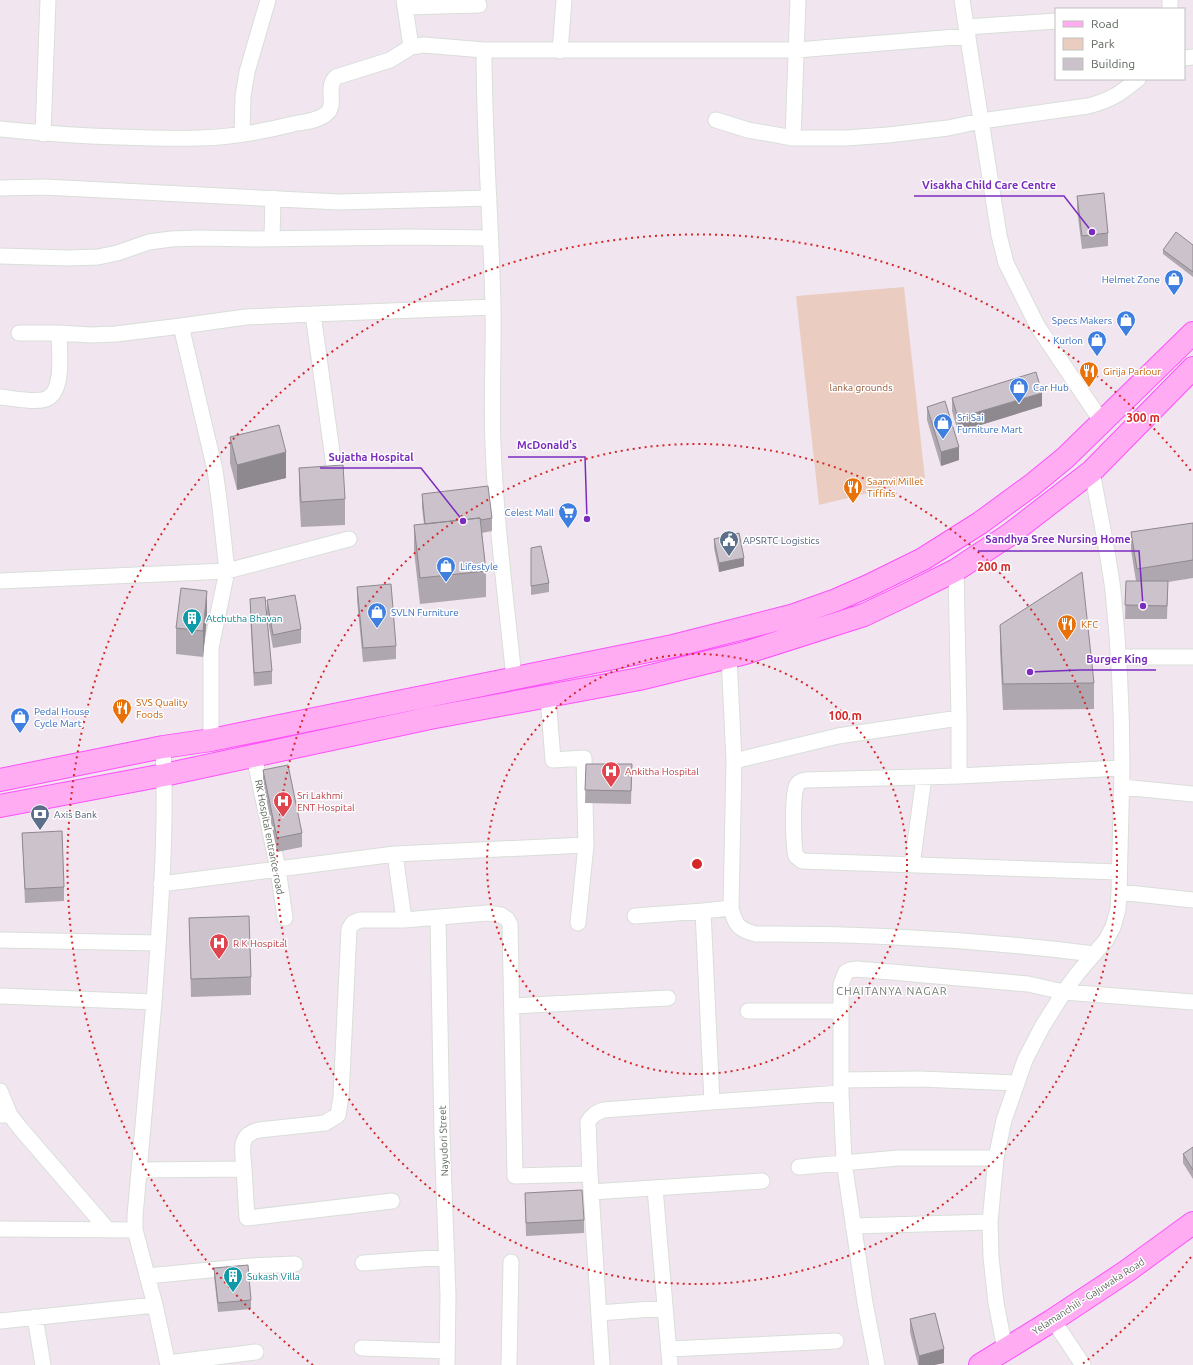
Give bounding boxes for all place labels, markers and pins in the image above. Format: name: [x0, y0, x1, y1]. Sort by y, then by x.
callout: Visakha Child Care Centre: [914, 173, 1064, 196]
shop icon: Helmet Zone: [1163, 268, 1185, 296]
place label: Helmet Zone: [1102, 274, 1160, 285]
shop icon: Specs Makers: [1115, 309, 1137, 337]
place label: Specs Makers: [1052, 315, 1112, 326]
shop icon: Kurlon: [1086, 329, 1108, 357]
place label: Kurlon: [1053, 335, 1083, 346]
restaurant icon: Girija Parlour: [1078, 360, 1100, 388]
place label: Girija Parlour: [1103, 366, 1161, 377]
shop icon: Car Hub: [1008, 376, 1030, 404]
place label: Car Hub: [1033, 382, 1069, 393]
shop icon: Sri Sai Furniture Mart: [932, 412, 954, 440]
place label: Sri Sai Furniture Mart: [957, 412, 1023, 435]
callout: McDonald's: [508, 434, 585, 457]
callout: Sujatha Hospital: [320, 445, 421, 468]
restaurant icon: Saanvi Millet Tiffins: [842, 476, 864, 504]
place label: Saanvi Millet Tiffins: [867, 476, 924, 499]
supermarket icon: Celest Mall: [557, 501, 579, 529]
place label: Celest Mall: [505, 507, 554, 518]
callout: Sandhya Sree Nursing Home: [978, 528, 1139, 551]
public building icon: APSRTC Logistics: [718, 529, 740, 557]
place label: APSRTC Logistics: [743, 535, 820, 546]
shop icon: Lifestyle: [435, 555, 457, 583]
place label: Lifestyle: [460, 561, 498, 572]
shop icon: SVLN Furniture: [366, 601, 388, 629]
building icon: Atchutha Bhavan: [181, 607, 203, 635]
place label: SVLN Furniture: [391, 607, 459, 618]
place label: Atchutha Bhavan: [206, 613, 282, 624]
restaurant icon: KFC: [1056, 613, 1078, 641]
place label: KFC: [1081, 619, 1098, 630]
callout: Burger King: [1079, 647, 1156, 670]
restaurant icon: SVS Quality Foods: [111, 697, 133, 725]
place label: SVS Quality Foods: [136, 697, 188, 720]
shop icon: Pedal House Cycle Mart: [9, 706, 31, 734]
place label: Pedal House Cycle Mart: [34, 706, 90, 729]
hospital icon: Ankitha Hospital: [600, 760, 622, 788]
place label: Ankitha Hospital: [625, 766, 699, 777]
hospital icon: Sri Lakhmi ENT Hospital: [272, 790, 294, 818]
place label: Sri Lakhmi ENT Hospital: [297, 790, 355, 813]
bank icon: Axis Bank: [29, 803, 51, 831]
place label: Axis Bank: [54, 809, 97, 820]
centre of rings: [690, 857, 704, 871]
hospital icon: R K Hospital: [208, 932, 230, 960]
place label: R K Hospital: [233, 938, 287, 949]
building icon: Sukash Villa: [222, 1265, 244, 1293]
place label: Sukash Villa: [247, 1271, 300, 1282]

